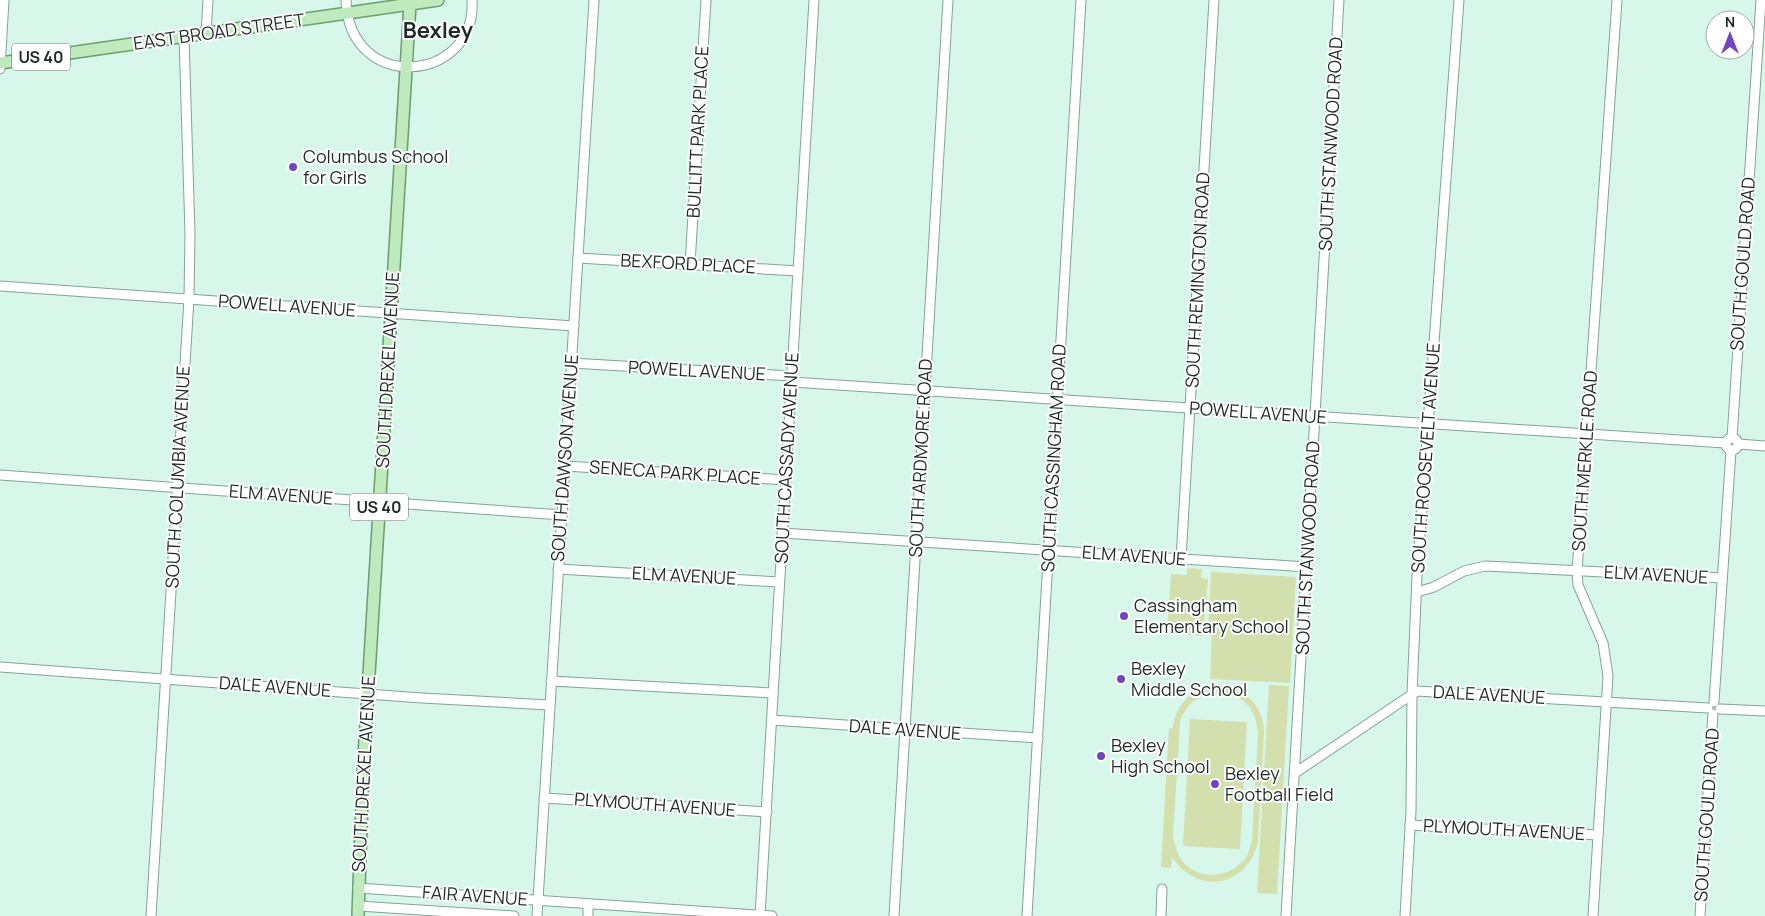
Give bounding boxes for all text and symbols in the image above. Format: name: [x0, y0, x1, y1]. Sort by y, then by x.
street label: EAST BROAD STREET: [132, 7, 306, 55]
north arrow: [1705, 10, 1755, 60]
text: N: [1725, 12, 1735, 31]
district label: Bexley: [403, 15, 474, 45]
street label: SOUTH STANWOOD ROAD: [1312, 36, 1348, 252]
road number: US 40: [12, 44, 70, 70]
street label: BULLITT PARK PLACE: [680, 45, 714, 219]
place label: Columbus School for Girls: [303, 144, 448, 189]
marker: Columbus School for Girls: [287, 161, 299, 173]
street label: SOUTH REMINGTON ROAD: [1179, 171, 1215, 389]
street label: SOUTH GOULD ROAD: [1724, 176, 1760, 352]
street label: BEXFORD PLACE: [620, 247, 756, 279]
street label: SOUTH DREXEL AVENUE: [370, 271, 404, 469]
street label: POWELL AVENUE: [217, 288, 357, 322]
street label: SOUTH ROOSEVELT AVENUE: [1405, 342, 1445, 574]
street label: SOUTH CASSINGHAM ROAD: [1035, 343, 1071, 573]
street label: SOUTH CASSADY AVENUE: [768, 352, 804, 564]
street label: SOUTH DAWSON AVENUE: [545, 353, 583, 563]
street label: POWELL AVENUE: [628, 354, 767, 386]
street label: SOUTH ARDMORE ROAD: [903, 358, 937, 558]
street label: SOUTH COLUMBIA AVENUE: [159, 365, 195, 589]
street label: SOUTH MERKLE ROAD: [1566, 370, 1602, 552]
street label: POWELL AVENUE: [1188, 395, 1328, 429]
street label: SOUTH STANWOOD ROAD: [1289, 440, 1325, 656]
street label: SENECA PARK PLACE: [588, 454, 762, 490]
street label: ELM AVENUE: [228, 478, 334, 510]
road number: US 40: [350, 494, 408, 520]
street label: ELM AVENUE: [1081, 539, 1187, 571]
street label: ELM AVENUE: [1603, 559, 1709, 589]
street label: ELM AVENUE: [631, 560, 737, 590]
place label: Cassingham Elementary School: [1134, 593, 1289, 638]
marker: Cassingham Elementary School: [1118, 610, 1130, 622]
place label: Bexley Middle School: [1131, 656, 1247, 701]
street label: DALE AVENUE: [218, 670, 332, 702]
marker: Bexley Middle School: [1115, 673, 1127, 685]
street label: SOUTH DREXEL AVENUE: [346, 675, 380, 873]
street label: DALE AVENUE: [1432, 679, 1546, 709]
street label: DALE AVENUE: [848, 713, 962, 745]
street label: SOUTH GOULD ROAD: [1688, 727, 1724, 903]
place label: Bexley High School: [1111, 733, 1210, 778]
marker: Bexley High School: [1095, 750, 1107, 762]
place label: Bexley Football Field: [1225, 761, 1334, 806]
marker: Bexley Football Field: [1209, 778, 1221, 790]
street label: PLYMOUTH AVENUE: [573, 786, 737, 822]
street label: PLYMOUTH AVENUE: [1422, 813, 1586, 845]
street label: FAIR AVENUE: [421, 879, 529, 911]

